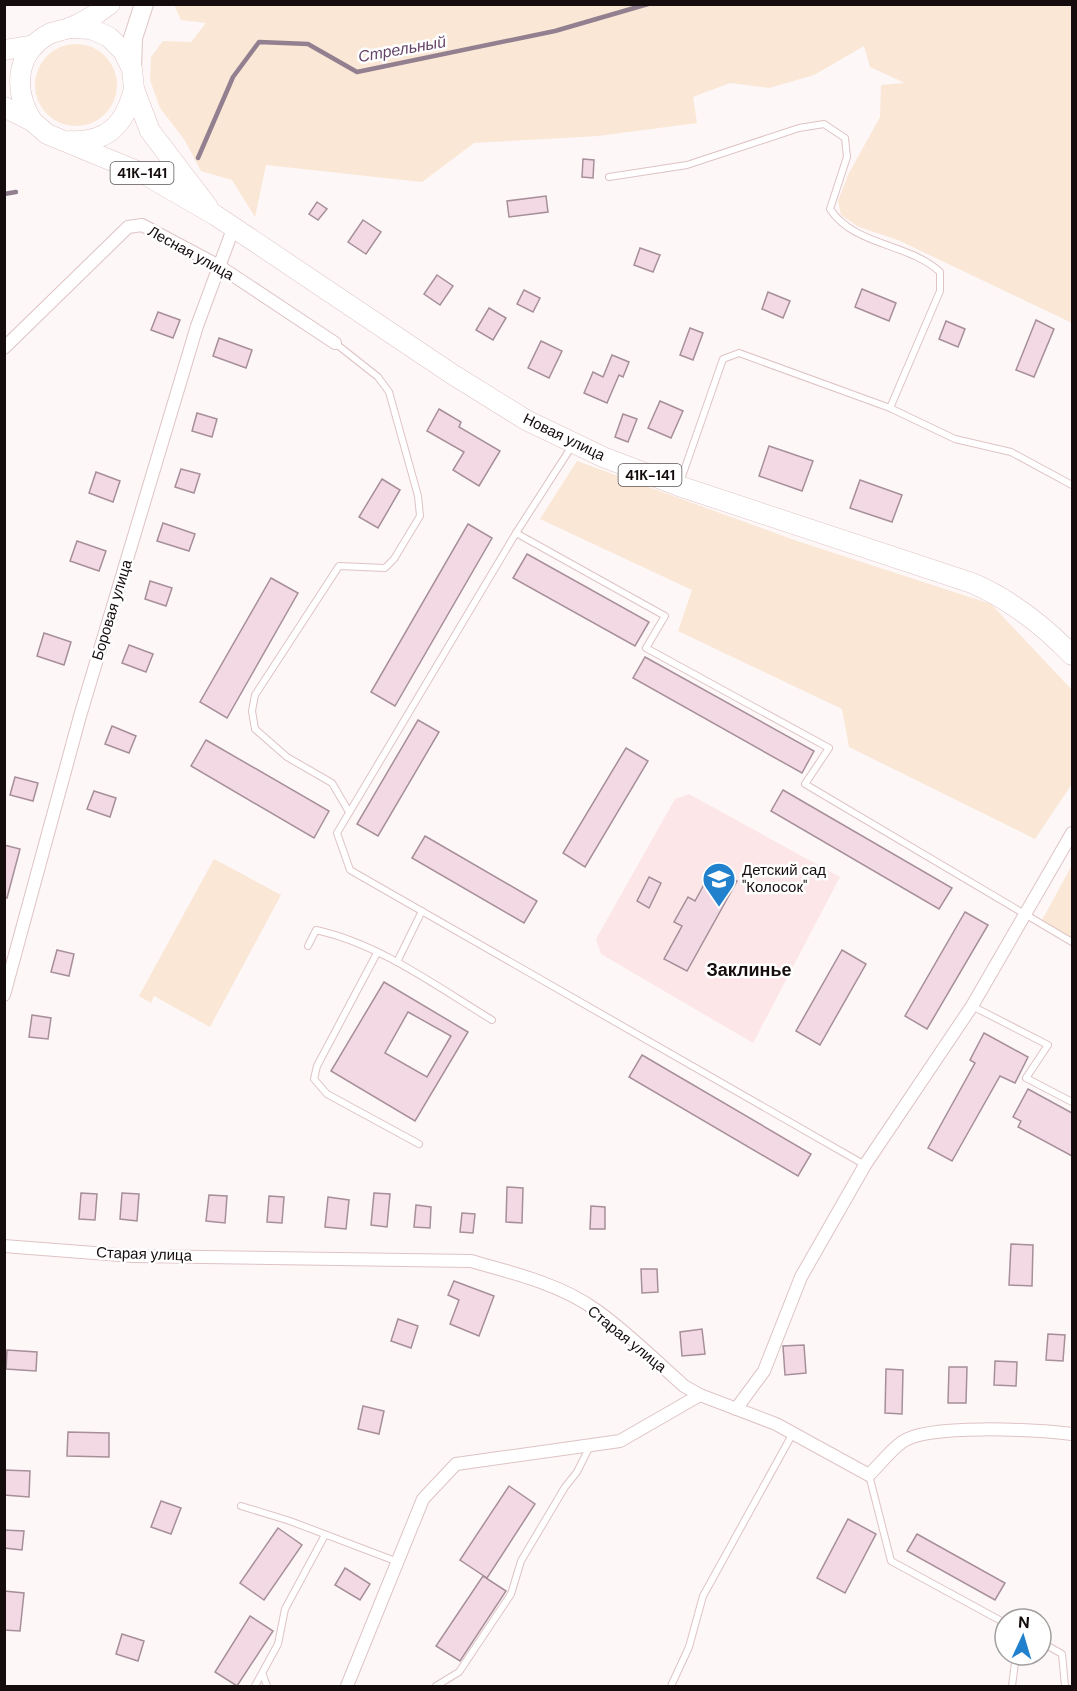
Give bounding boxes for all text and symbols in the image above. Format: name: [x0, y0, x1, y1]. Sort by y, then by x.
water label: Стрельный: [356, 31, 448, 67]
road number: 41К-141: [110, 162, 174, 184]
street label: Лесная улица: [144, 221, 238, 285]
street label: Новая улица: [520, 409, 609, 466]
road number: 41К-141: [618, 464, 682, 486]
street label: Боровая улица: [87, 557, 137, 663]
place label: Детский сад "Колосок": [742, 860, 826, 897]
school or university icon: Детский сад "Колосок": [701, 861, 737, 908]
district label: Заклинье: [707, 958, 791, 982]
street label: Старая улица: [96, 1242, 193, 1266]
street label: Старая улица: [583, 1301, 671, 1377]
north arrow: [993, 1607, 1053, 1667]
text: N: [1017, 1612, 1031, 1633]

